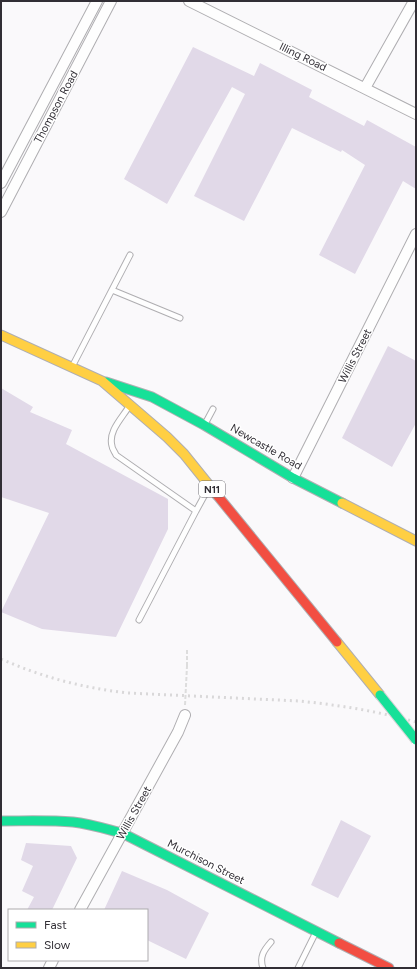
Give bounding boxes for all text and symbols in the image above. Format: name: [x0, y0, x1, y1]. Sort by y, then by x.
street label: Illing Road: [277, 40, 329, 74]
street label: Thompson Road: [31, 69, 81, 145]
street label: Willis Street: [336, 327, 374, 385]
street label: Newcastle Road: [228, 421, 304, 473]
road number: N11: [199, 481, 225, 497]
street label: Willis Street: [114, 784, 154, 842]
street label: Murchison Street: [165, 837, 247, 887]
legend: [8, 909, 148, 961]
text: Fast: [44, 918, 67, 932]
text: Slow: [44, 938, 71, 952]

